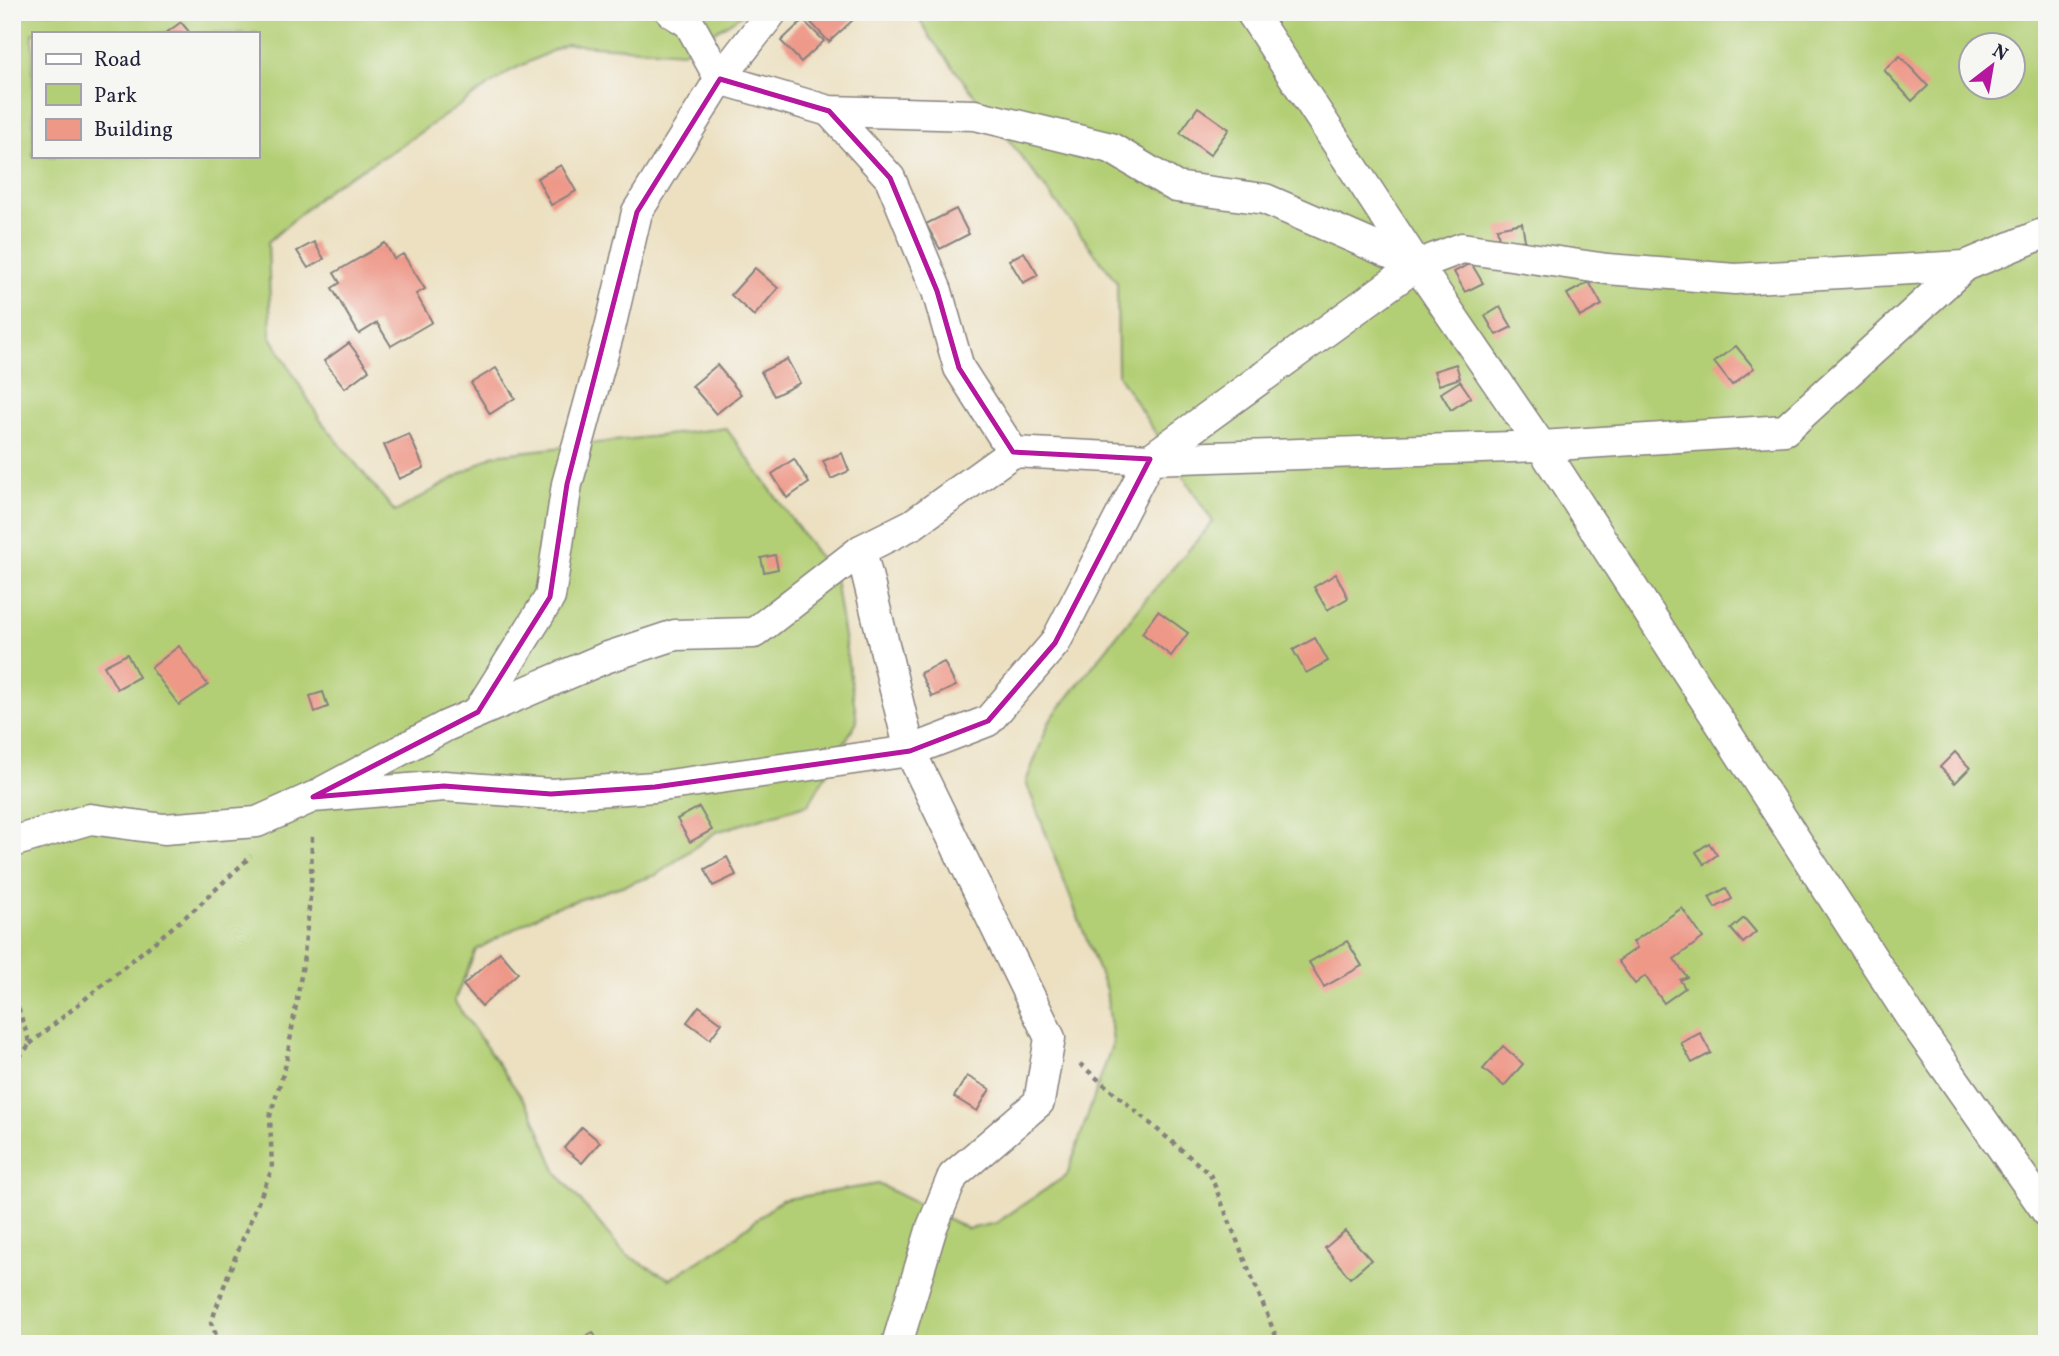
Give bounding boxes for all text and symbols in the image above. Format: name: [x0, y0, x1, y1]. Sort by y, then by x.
legend: [32, 32, 259, 158]
north arrow: [1958, 32, 2028, 102]
text: N: [1987, 38, 2013, 68]
text: Road: [94, 46, 141, 75]
text: Park: [94, 82, 137, 111]
text: Building: [94, 116, 173, 145]

